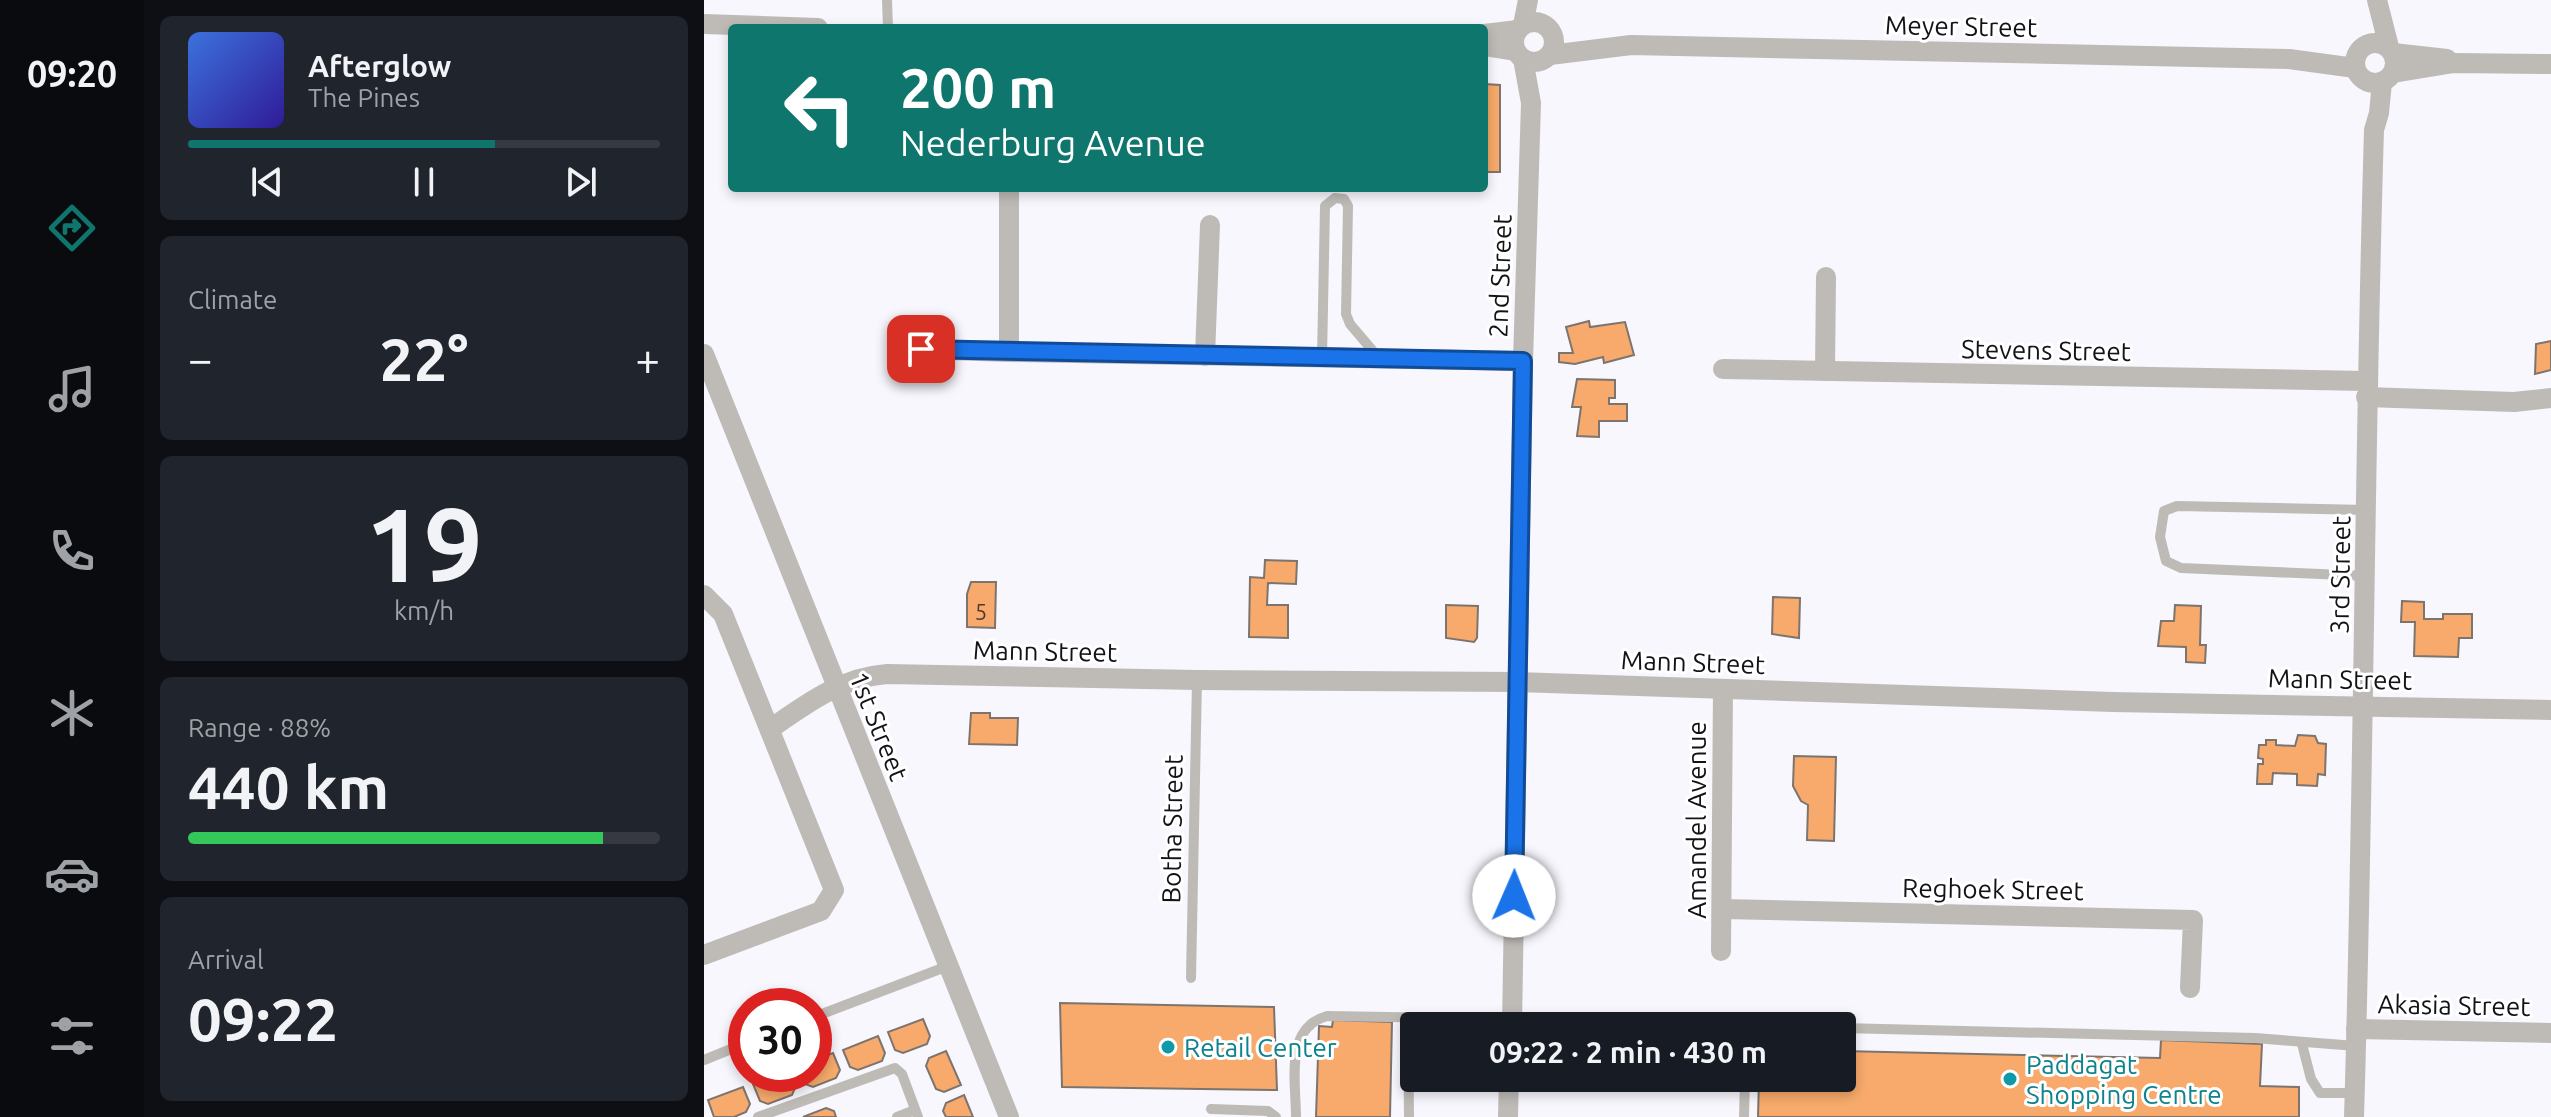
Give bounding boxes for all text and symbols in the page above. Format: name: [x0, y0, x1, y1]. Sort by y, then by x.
street label: Meyer Street: [1885, 10, 2037, 42]
text: Afterglow: [308, 49, 451, 83]
text: 09:20: [27, 53, 117, 94]
icon: left: [768, 56, 872, 160]
text: 200 m: [900, 56, 1056, 119]
text: The Pines: [308, 83, 420, 112]
text: Nederburg Avenue: [900, 122, 1206, 163]
icon: previous: [245, 160, 289, 204]
icon: pause: [402, 160, 446, 204]
icon: next: [559, 160, 603, 204]
icon: directions: [44, 200, 100, 256]
street label: 2nd Street: [1483, 214, 1517, 338]
text: Climate: [188, 285, 277, 314]
pin: [887, 315, 955, 383]
text: 22°: [380, 325, 468, 392]
icon: arrive: [899, 327, 943, 371]
text: −: [188, 334, 213, 383]
text: +: [635, 334, 660, 383]
street label: Stevens Street: [1961, 334, 2131, 366]
icon: music: [44, 361, 100, 417]
text: 19: [365, 485, 483, 602]
street label: 3rd Street: [2324, 516, 2356, 634]
icon: phone: [44, 523, 100, 579]
text: km/h: [394, 596, 454, 625]
house number: 5: [975, 599, 987, 624]
street label: Mann Street: [973, 635, 1117, 667]
street label: Mann Street: [1620, 645, 1766, 679]
street label: Mann Street: [2268, 663, 2412, 695]
street label: 1st Street: [844, 667, 914, 785]
icon: climate: [44, 685, 100, 741]
text: Range · 88%: [188, 713, 331, 742]
street label: Amandel Avenue: [1682, 721, 1711, 919]
text: 440 km: [188, 753, 389, 820]
street label: Botha Street: [1156, 754, 1188, 904]
icon: car: [44, 846, 100, 902]
position arrow: [1472, 854, 1556, 938]
street label: Reghoek Street: [1902, 873, 2084, 905]
text: Arrival: [188, 945, 264, 974]
text: 09:22: [188, 985, 338, 1052]
speed limit sign: 30: [728, 988, 832, 1092]
street label: Akasia Street: [2377, 989, 2531, 1021]
icon: filters: [44, 1008, 100, 1064]
place label: Retail Center: [1184, 1033, 1337, 1062]
text: 09:22 · 2 min · 430 m: [1489, 1035, 1767, 1069]
marker: Retail Center: [1159, 1038, 1177, 1056]
place label: Paddagat Shopping Centre: [2026, 1050, 2222, 1109]
marker: Paddagat Shopping Centre: [2001, 1070, 2019, 1088]

